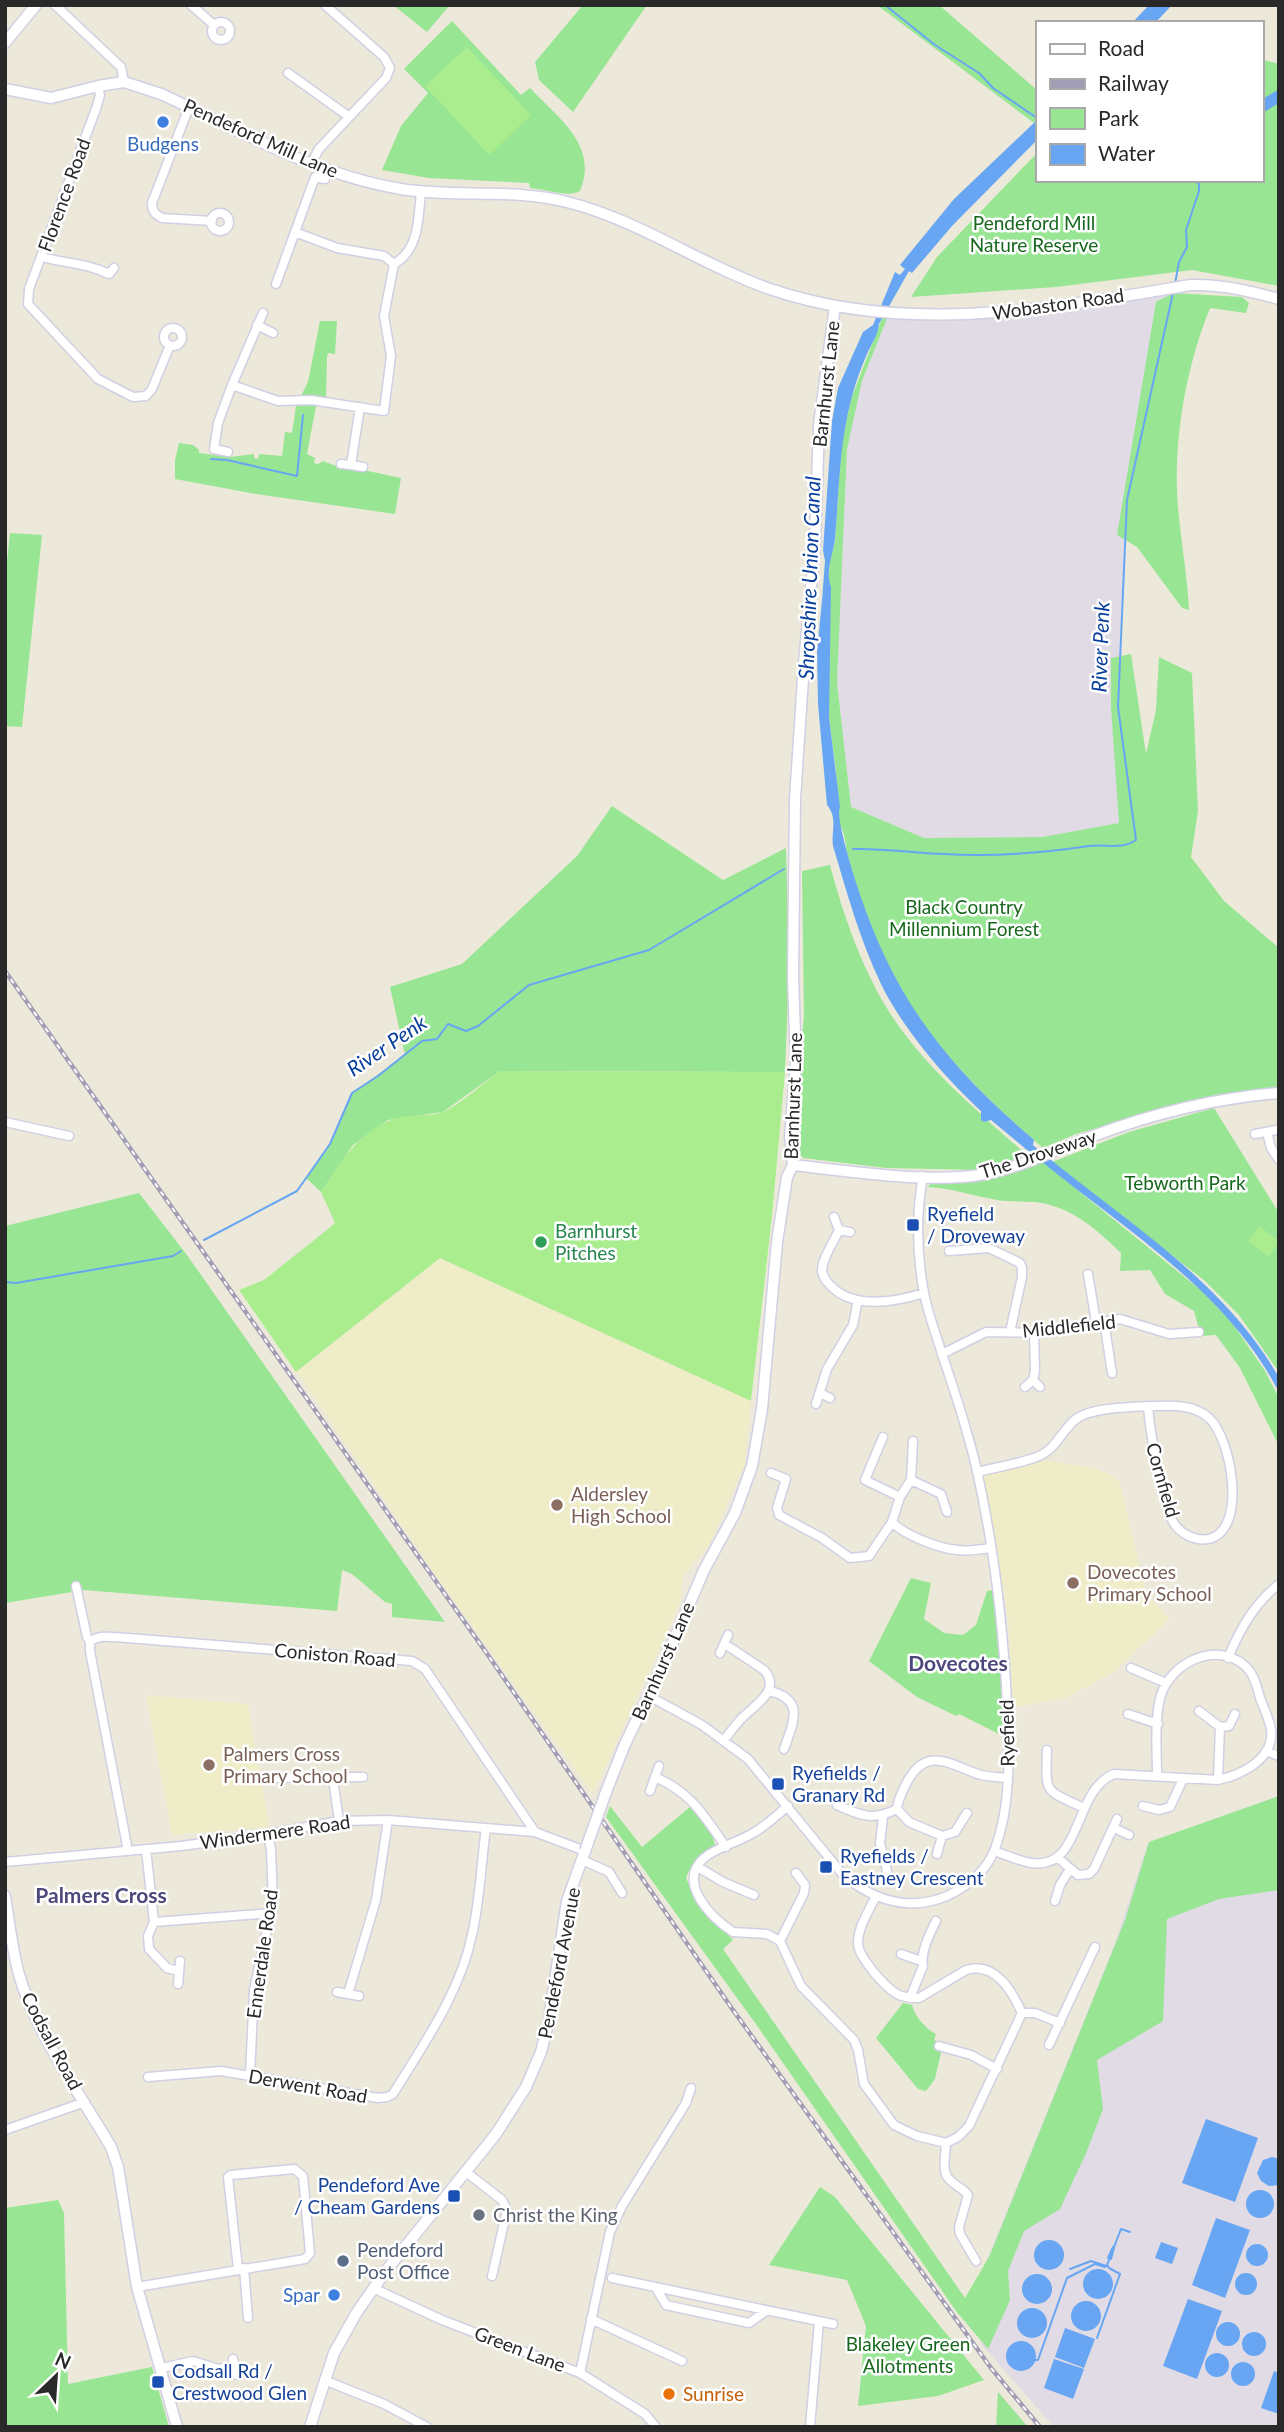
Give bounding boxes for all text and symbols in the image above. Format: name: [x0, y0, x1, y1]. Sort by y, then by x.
legend: [1036, 21, 1263, 182]
text: Road: [1098, 35, 1145, 60]
text: Railway: [1098, 70, 1169, 95]
street label: Pendeford Mill Lane: [180, 93, 342, 182]
text: Park: [1098, 105, 1139, 130]
marker: Budgens: [155, 114, 171, 130]
place label: Budgens: [127, 132, 199, 155]
street label: Florence Road: [32, 135, 95, 255]
text: Water: [1098, 140, 1155, 165]
park label: Pendeford Mill Nature Reserve: [970, 211, 1098, 256]
street label: Wobaston Road: [991, 283, 1125, 324]
street label: Barnhurst Lane: [807, 320, 844, 448]
water label: Shropshire Union Canal: [792, 475, 825, 680]
water label: River Penk: [1085, 600, 1114, 693]
park label: Black Country Millennium Forest: [889, 895, 1039, 940]
water label: River Penk: [341, 1008, 432, 1081]
street label: Barnhurst Lane: [779, 1032, 806, 1160]
street label: The Droveway: [977, 1124, 1099, 1183]
park label: Tebworth Park: [1124, 1171, 1246, 1194]
place label: Ryefield / Droveway: [927, 1202, 1025, 1247]
marker: Ryefield / Droveway: [905, 1217, 921, 1233]
place label: Barnhurst Pitches: [555, 1219, 637, 1264]
marker: Barnhurst Pitches: [533, 1234, 549, 1250]
street label: Middlefield: [1021, 1309, 1117, 1342]
street label: Cornfield: [1142, 1440, 1185, 1520]
place label: Aldersley High School: [571, 1482, 671, 1527]
marker: Aldersley High School: [549, 1497, 565, 1513]
place label: Dovecotes Primary School: [1087, 1560, 1212, 1605]
marker: Dovecotes Primary School: [1065, 1575, 1081, 1591]
street label: Barnhurst Lane: [626, 1598, 699, 1723]
street label: Coniston Road: [273, 1638, 397, 1671]
district label: Dovecotes: [908, 1650, 1008, 1675]
street label: Ryefield: [994, 1699, 1019, 1767]
place label: Palmers Cross Primary School: [223, 1742, 348, 1787]
marker: Palmers Cross Primary School: [201, 1757, 217, 1773]
place label: Ryefields / Granary Rd: [792, 1761, 885, 1806]
marker: Ryefields / Granary Rd: [770, 1776, 786, 1792]
street label: Windermere Road: [198, 1810, 352, 1853]
place label: Ryefields / Eastney Crescent: [840, 1844, 984, 1889]
marker: Ryefields / Eastney Crescent: [818, 1859, 834, 1875]
district label: Palmers Cross: [35, 1882, 167, 1907]
street label: Pendeford Avenue: [533, 1885, 584, 2040]
street label: Ennerdale Road: [241, 1888, 282, 2020]
street label: Codsall Road: [17, 1988, 88, 2094]
street label: Derwent Road: [247, 2064, 369, 2107]
place label: Pendeford Ave / Cheam Gardens: [294, 2173, 440, 2218]
marker: Pendeford Ave / Cheam Gardens: [446, 2188, 462, 2204]
place label: Christ the King: [493, 2203, 618, 2226]
marker: Christ the King: [471, 2207, 487, 2223]
place label: Pendeford Post Office: [357, 2238, 450, 2283]
marker: Pendeford Post Office: [335, 2253, 351, 2269]
place label: Spar: [283, 2283, 320, 2306]
marker: Spar: [326, 2287, 342, 2303]
street label: Green Lane: [471, 2321, 569, 2376]
park label: Blakeley Green Allotments: [846, 2332, 970, 2377]
north arrow: [21, 2341, 91, 2411]
text: N: [52, 2347, 75, 2374]
place label: Codsall Rd / Crestwood Glen: [172, 2359, 307, 2404]
marker: Codsall Rd / Crestwood Glen: [150, 2374, 166, 2390]
place label: Sunrise: [683, 2382, 744, 2405]
marker: Sunrise: [661, 2386, 677, 2402]

